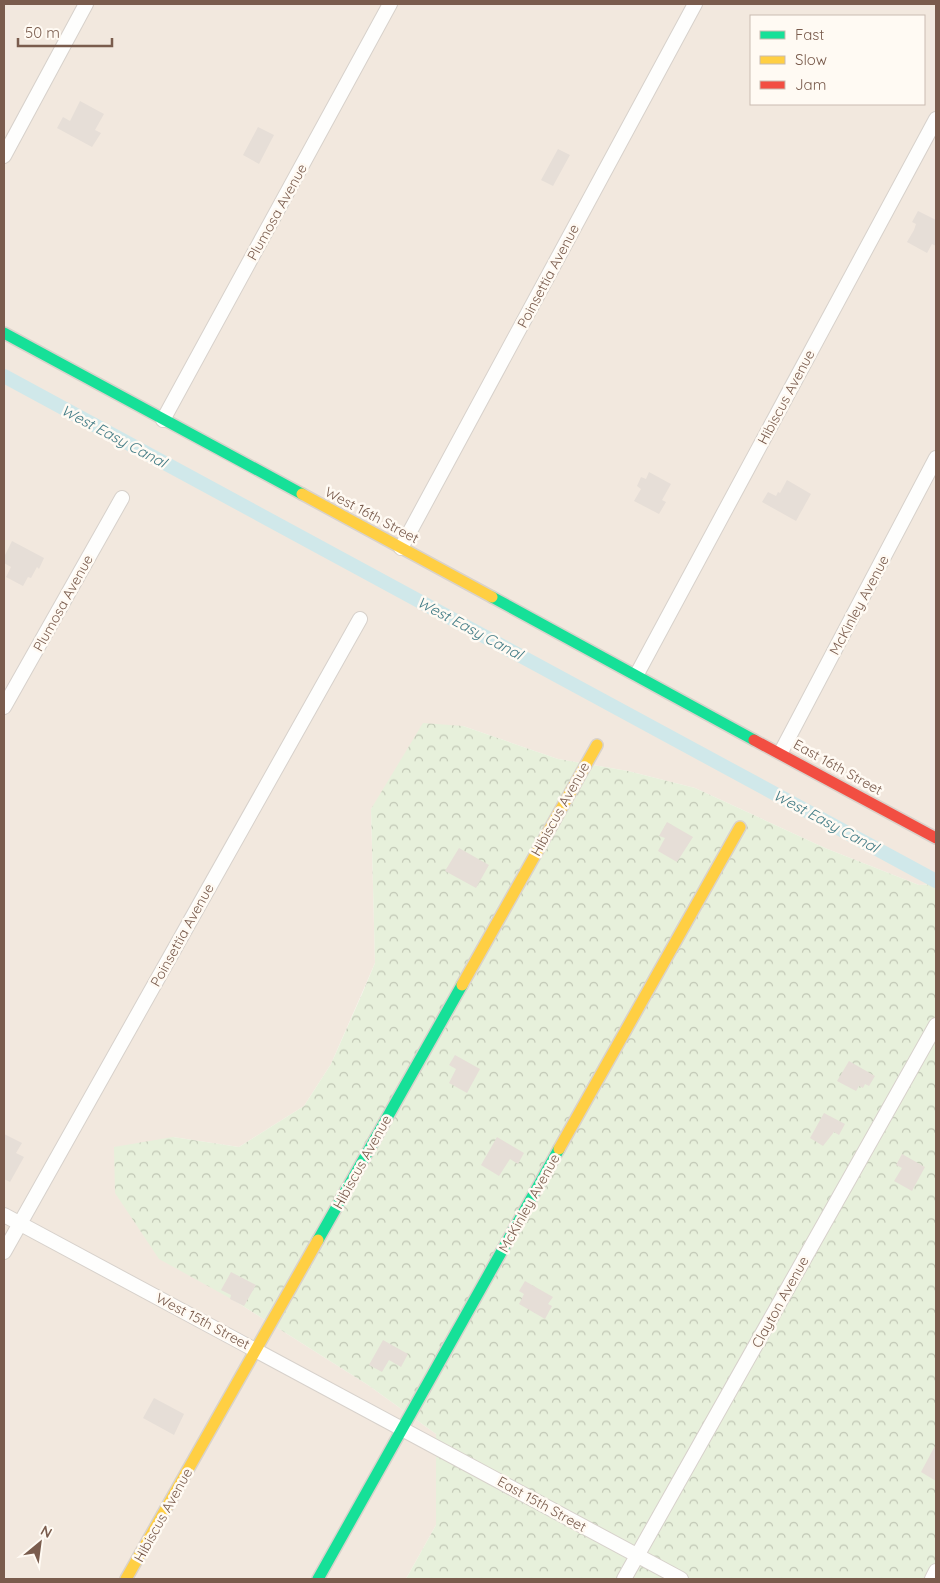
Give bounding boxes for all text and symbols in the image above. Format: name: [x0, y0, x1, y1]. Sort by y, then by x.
scale bar: [18, 15, 111, 47]
legend: [750, 15, 925, 105]
text: 50 m: [25, 23, 60, 42]
text: Fast: [795, 25, 824, 44]
text: Slow: [795, 50, 827, 69]
text: Jam: [795, 75, 826, 94]
street label: Plumosa Avenue: [243, 161, 311, 263]
street label: Poinsettia Avenue: [513, 221, 583, 331]
street label: Hibiscus Avenue: [753, 347, 819, 447]
water label: West Easy Canal: [58, 400, 171, 472]
street label: West 16th Street: [322, 483, 422, 547]
street label: Plumosa Avenue: [29, 552, 97, 654]
street label: McKinley Avenue: [825, 552, 893, 658]
water label: West Easy Canal: [414, 592, 527, 664]
street label: East 16th Street: [790, 735, 886, 799]
street label: Hibiscus Avenue: [527, 759, 593, 859]
water label: West Easy Canal: [770, 785, 883, 857]
street label: Poinsettia Avenue: [146, 880, 218, 990]
street label: Hibiscus Avenue: [329, 1112, 395, 1212]
street label: McKinley Avenue: [494, 1150, 564, 1255]
street label: Clayton Avenue: [747, 1253, 813, 1351]
street label: West 15th Street: [153, 1289, 253, 1353]
street label: Hibiscus Avenue: [130, 1465, 196, 1565]
street label: East 15th Street: [494, 1472, 590, 1536]
north arrow: [15, 1518, 65, 1568]
text: N: [37, 1521, 55, 1542]

